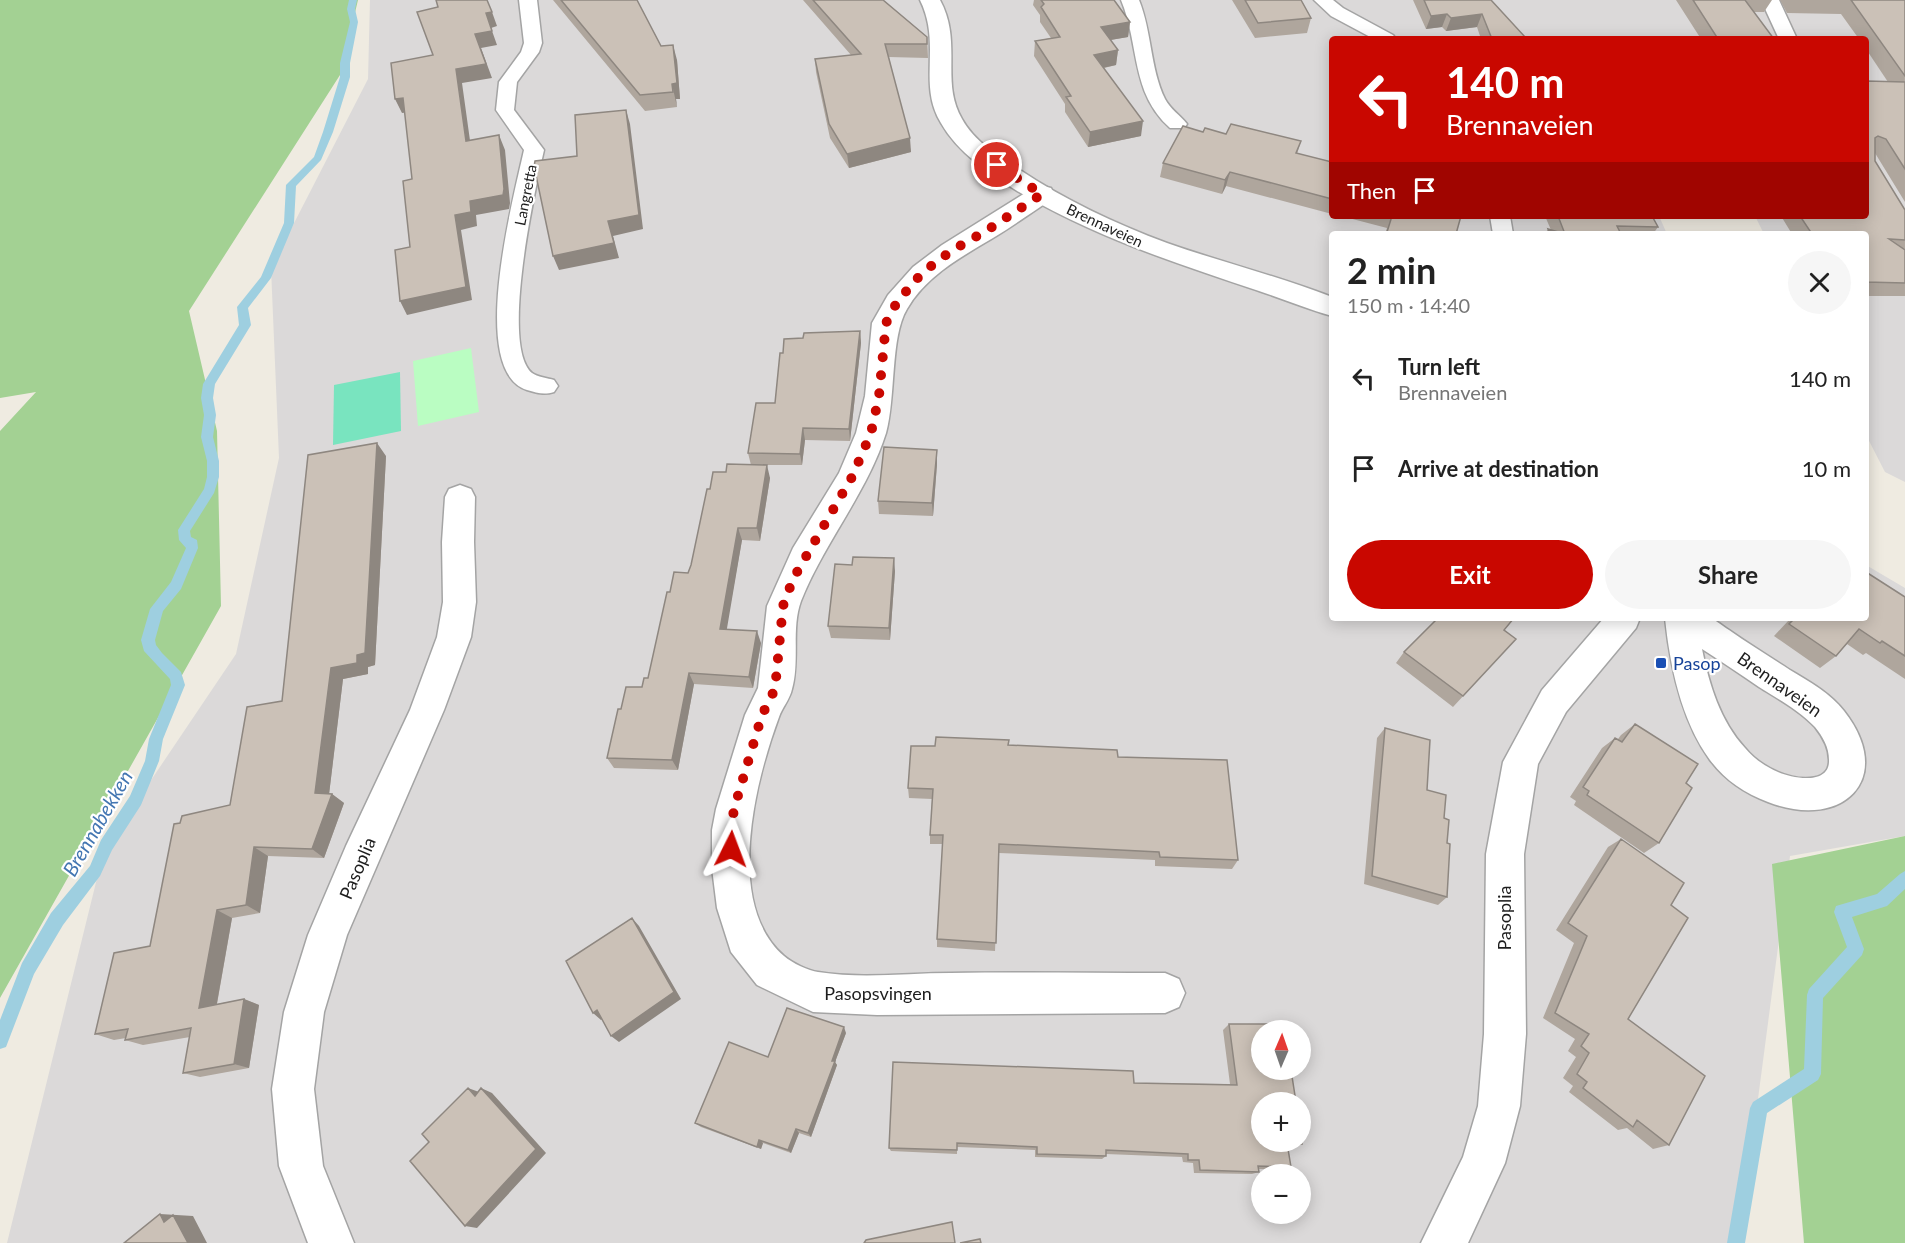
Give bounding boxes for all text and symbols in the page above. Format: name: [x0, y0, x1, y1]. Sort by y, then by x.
text: 140 m: [1446, 57, 1564, 107]
icon: left: [1347, 60, 1425, 138]
text: Brennaveien: [1446, 108, 1594, 141]
pin: [971, 139, 1022, 190]
icon: arrive: [980, 148, 1013, 181]
street label: Langretta: [510, 163, 540, 227]
icon: arrive: [1408, 174, 1441, 207]
text: Then: [1347, 177, 1396, 204]
street label: Brennaveien: [1064, 200, 1146, 250]
text: 2 min: [1347, 248, 1436, 292]
button: close: [1788, 251, 1851, 314]
text: 150 m · 14:40: [1347, 293, 1470, 317]
text: Turn left: [1398, 353, 1480, 380]
icon: left: [1347, 362, 1380, 395]
text: 140 m: [1789, 365, 1851, 392]
text: Brennaveien: [1398, 380, 1507, 404]
icon: arrive: [1347, 452, 1380, 485]
text: Arrive at destination: [1398, 455, 1599, 482]
text: 10 m: [1802, 455, 1851, 482]
button: Exit: [1347, 540, 1593, 609]
button: Share: [1605, 540, 1851, 609]
street label: Brennaveien: [1733, 647, 1827, 721]
place label: Pasop: [1673, 652, 1721, 674]
marker: Pasop: [1654, 656, 1668, 670]
water label: Brennabekken: [57, 766, 137, 880]
position arrow: [699, 817, 763, 881]
street label: Pasoplia: [334, 834, 380, 902]
street label: Pasoplia: [1493, 885, 1515, 951]
street label: Pasopsvingen: [824, 982, 932, 1004]
north arrow: [1251, 1020, 1311, 1080]
map controls: [1251, 1020, 1311, 1224]
button: +: [1251, 1092, 1311, 1152]
button: −: [1251, 1164, 1311, 1224]

